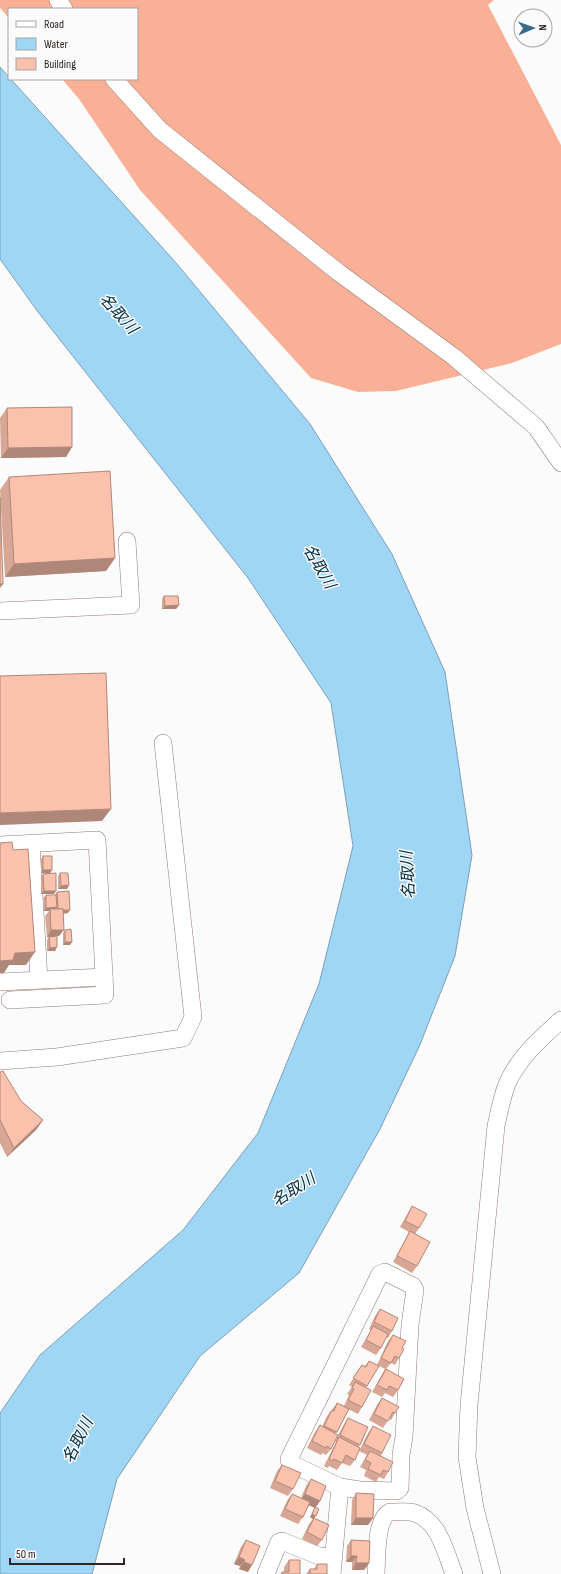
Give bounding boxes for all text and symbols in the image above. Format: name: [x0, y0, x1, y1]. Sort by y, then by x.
legend: [8, 8, 138, 80]
north arrow: [513, 8, 553, 48]
text: Road: [44, 17, 64, 32]
text: N: [536, 25, 549, 31]
text: Water: [44, 37, 68, 52]
text: Building: [44, 57, 76, 72]
water label: 名取川: [95, 290, 142, 340]
water label: 名取川: [298, 541, 340, 594]
water label: 名取川: [398, 848, 419, 899]
water label: 名取川: [269, 1168, 321, 1211]
water label: 名取川: [59, 1413, 98, 1466]
scale bar: [10, 1540, 124, 1566]
text: 50 m: [16, 1547, 36, 1562]

